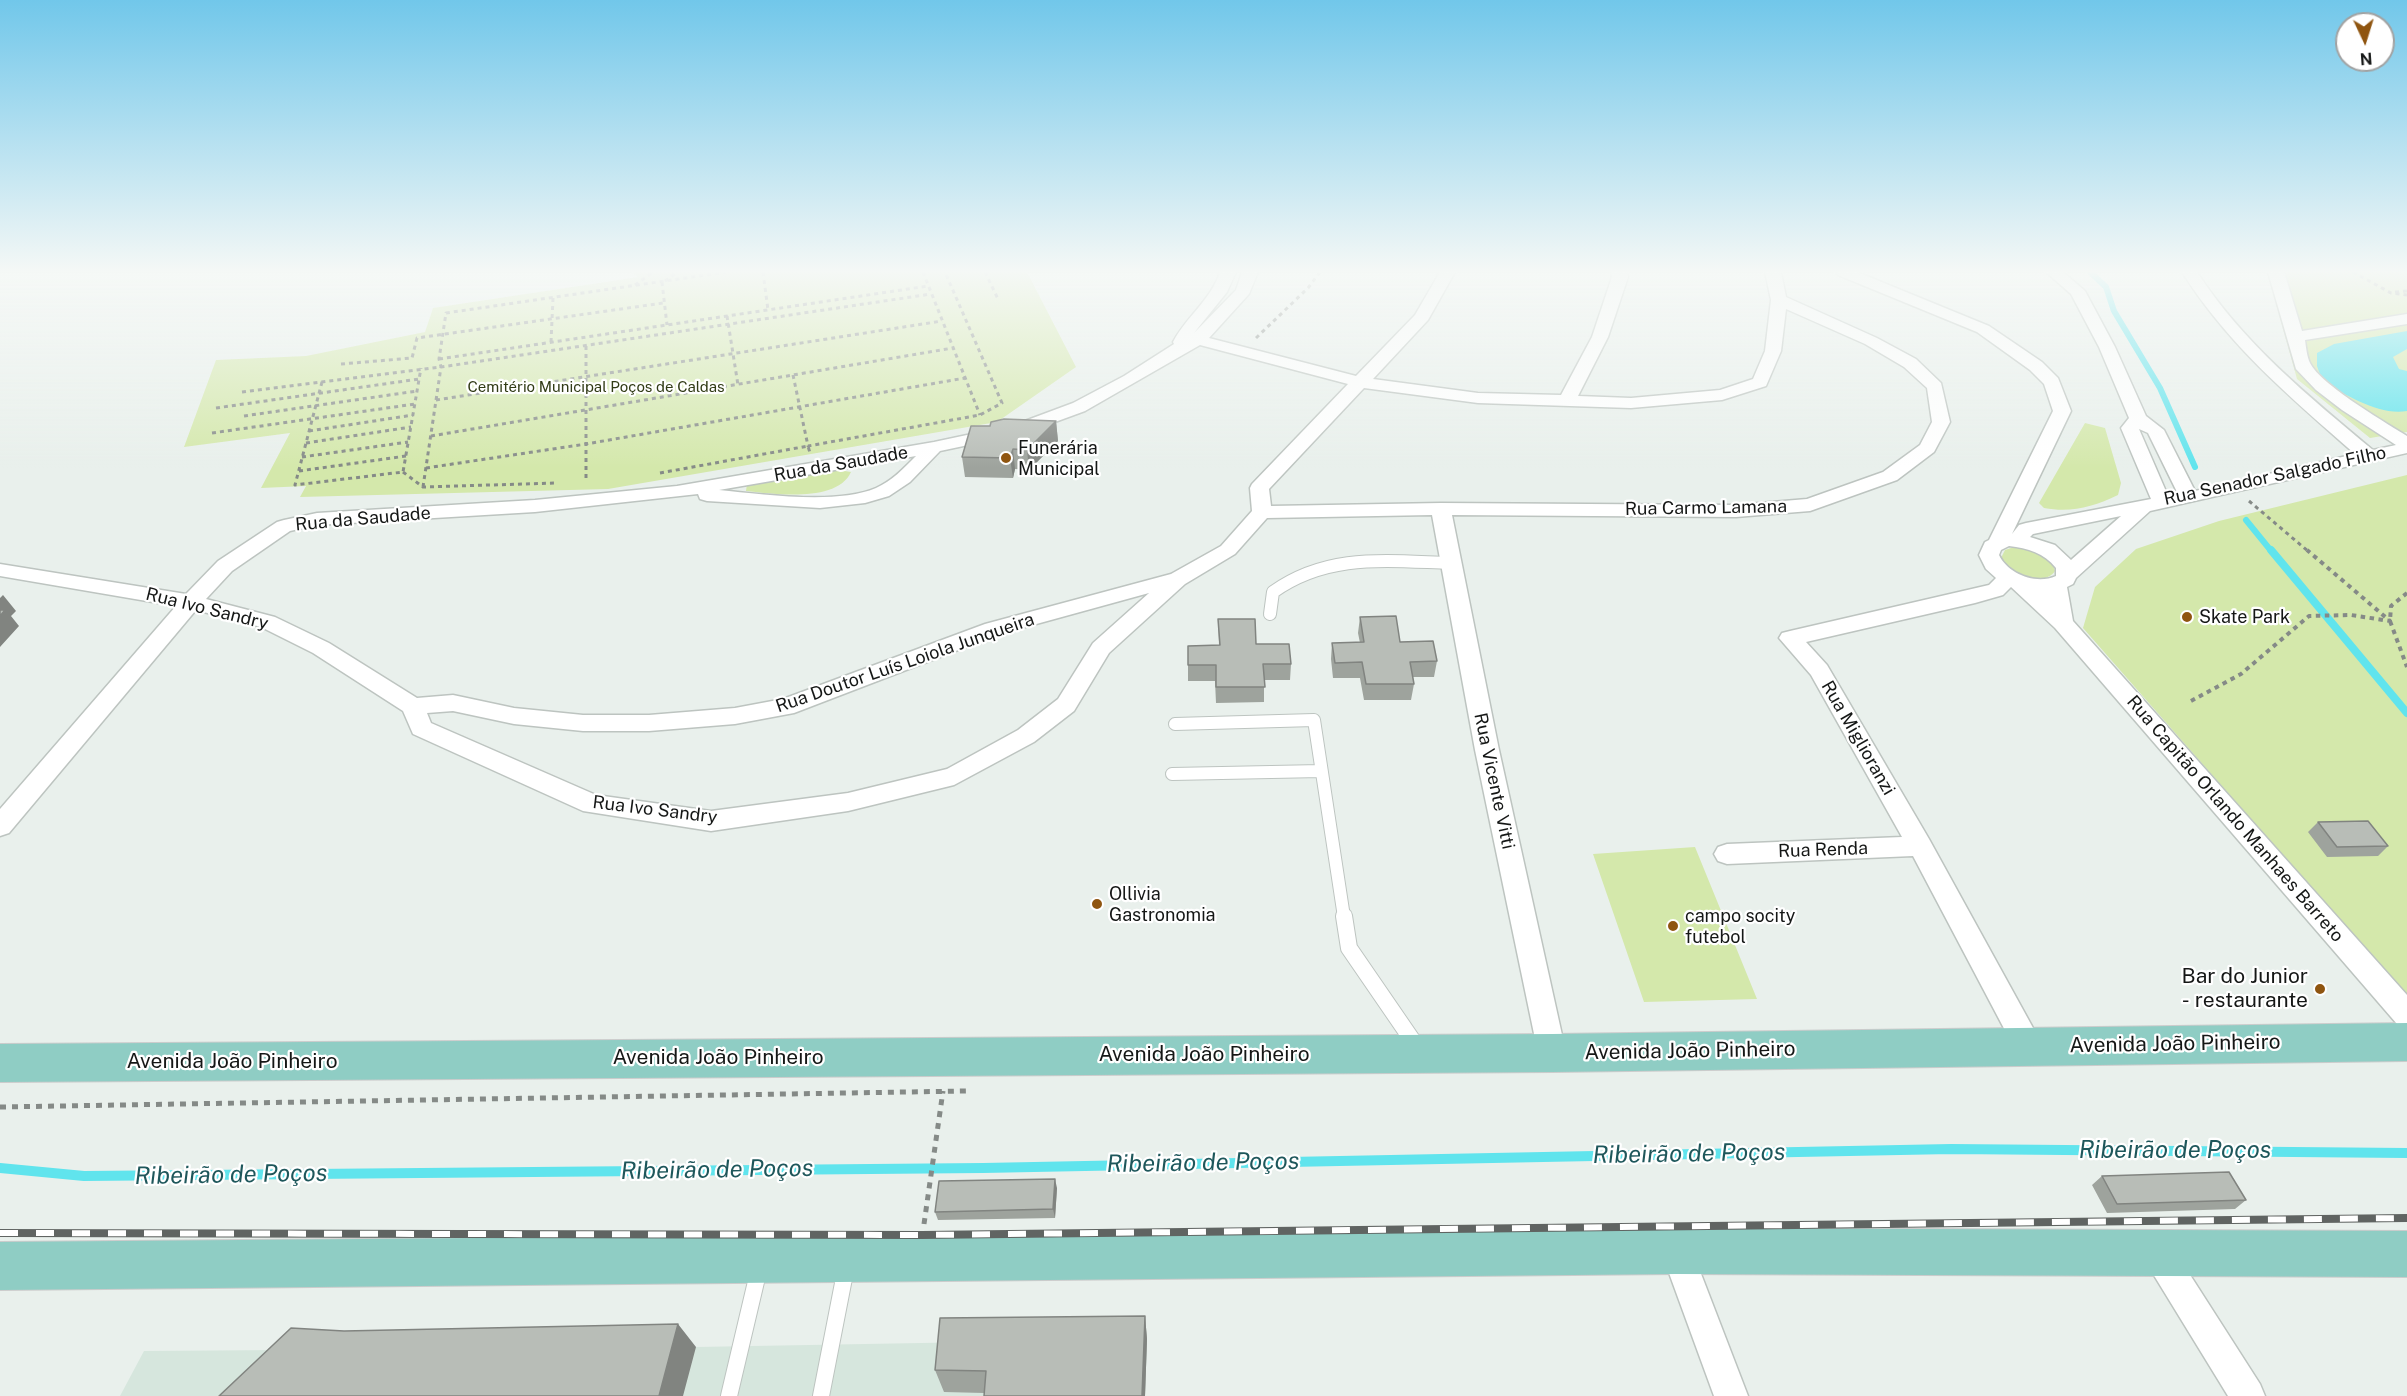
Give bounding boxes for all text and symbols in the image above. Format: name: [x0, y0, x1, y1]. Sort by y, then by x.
north arrow: [2335, 12, 2395, 72]
text: N: [2359, 49, 2373, 68]
park label: Cemitério Municipal Poços de Caldas: [467, 378, 725, 396]
place label: Funerária Municipal: [1018, 437, 1100, 480]
street label: Rua da Saudade: [772, 442, 910, 486]
street label: Rua Senador Salgado Filho: [2162, 442, 2388, 510]
marker: Funerária Municipal: [999, 451, 1013, 465]
street label: Rua Carmo Lamana: [1625, 496, 1787, 520]
street label: Rua da Saudade: [294, 502, 432, 536]
street label: Rua Ivo Sandry: [144, 583, 270, 635]
place label: Skate Park: [2199, 606, 2290, 628]
street label: Rua Doutor Luís Loiola Junqueira: [773, 608, 1037, 718]
marker: Skate Park: [2180, 610, 2194, 624]
street label: Rua Miglioranzi: [1817, 677, 1899, 799]
street label: Rua Capitão Orlando Manhaes Barreto: [2122, 691, 2348, 947]
street label: Rua Vicente Vitti: [1469, 711, 1519, 851]
street label: Rua Ivo Sandry: [591, 792, 719, 828]
street label: Rua Renda: [1778, 838, 1868, 862]
place label: Ollivia Gastronomia: [1109, 883, 1216, 926]
marker: Ollivia Gastronomia: [1090, 897, 1104, 911]
place label: campo socity futebol: [1685, 905, 1795, 948]
marker: campo socity futebol: [1666, 919, 1680, 933]
place label: Bar do Junior - restaurante: [2182, 964, 2308, 1014]
marker: Bar do Junior - restaurante: [2313, 982, 2327, 996]
street label: Avenida João Pinheiro: [2069, 1030, 2281, 1058]
street label: Avenida João Pinheiro: [1584, 1037, 1796, 1065]
street label: Avenida João Pinheiro: [1098, 1042, 1310, 1068]
street label: Avenida João Pinheiro: [612, 1045, 824, 1071]
street label: Avenida João Pinheiro: [126, 1049, 338, 1075]
water label: Ribeirão de Poços: [2079, 1137, 2271, 1165]
water label: Ribeirão de Poços: [1592, 1138, 1786, 1170]
water label: Ribeirão de Poços: [1106, 1147, 1300, 1179]
water label: Ribeirão de Poços: [620, 1154, 814, 1186]
water label: Ribeirão de Poços: [134, 1159, 328, 1191]

